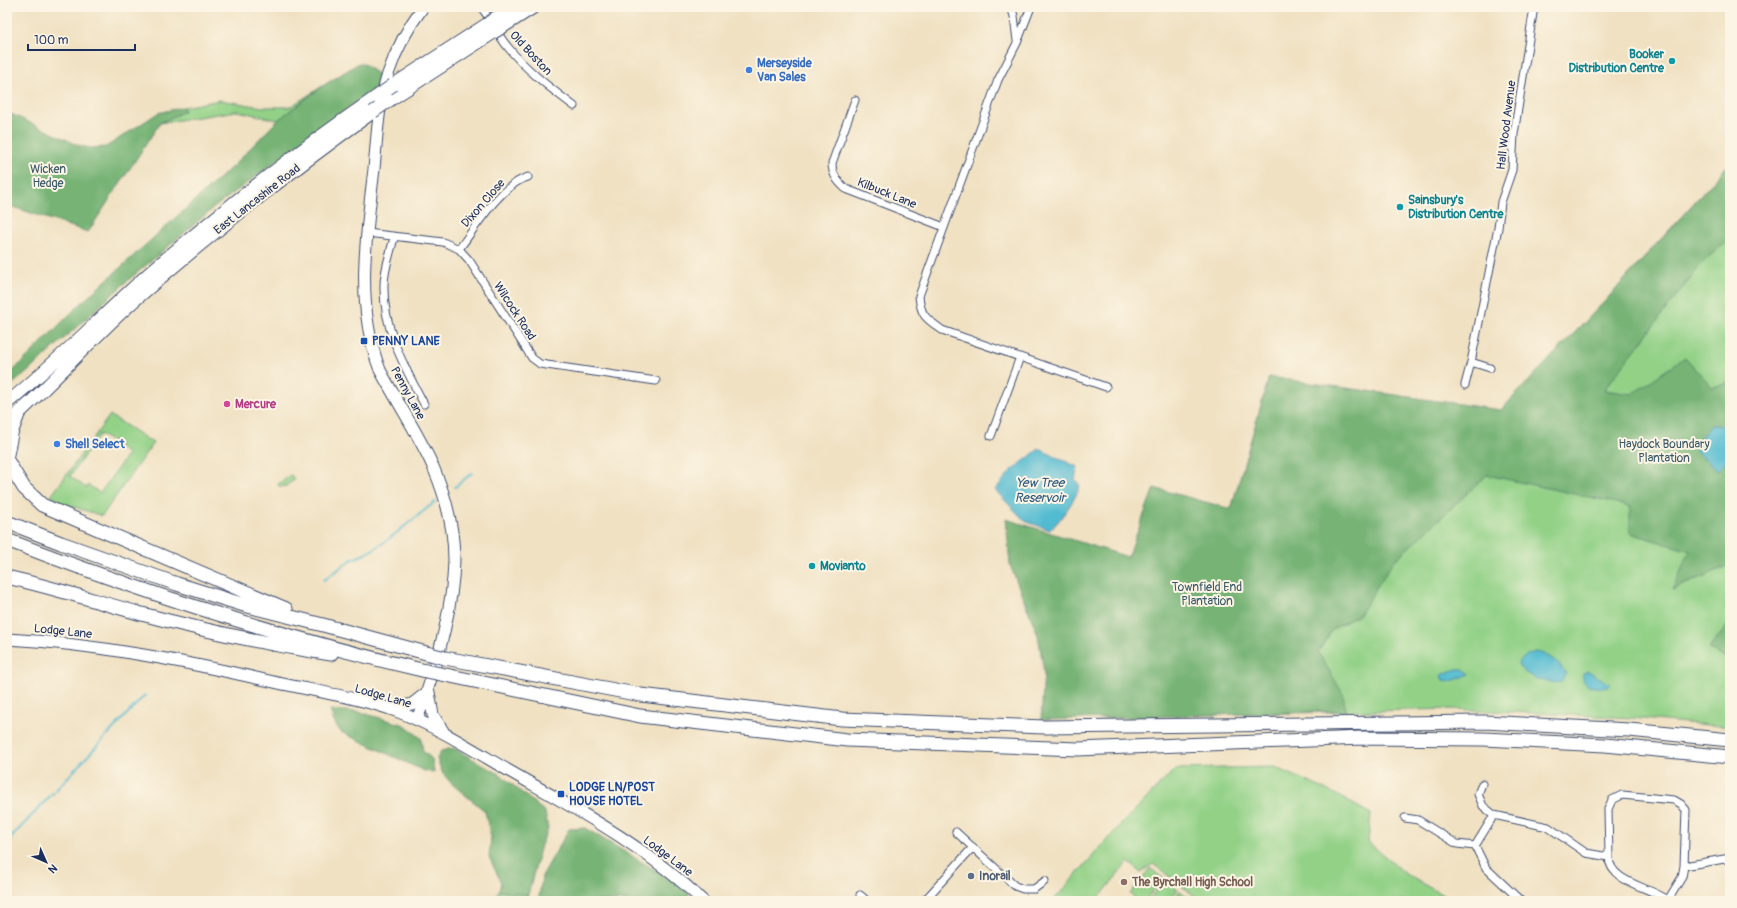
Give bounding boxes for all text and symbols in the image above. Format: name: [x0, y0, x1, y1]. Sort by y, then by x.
scale bar: [28, 26, 135, 52]
street label: Old Boston: [506, 28, 555, 79]
text: 100 m: [34, 33, 69, 48]
place label: Booker Distribution Centre: [1569, 47, 1665, 76]
place label: Merseyside Van Sales: [757, 56, 813, 85]
marker: Booker Distribution Centre: [1667, 56, 1677, 66]
marker: Merseyside Van Sales: [744, 65, 754, 75]
street label: Hall Wood Avenue: [1494, 79, 1519, 171]
street label: East Lancashire Road: [211, 161, 304, 238]
park label: Wicken Hedge: [30, 162, 66, 191]
street label: Kilbuck Lane: [855, 175, 919, 212]
street label: Dixon Close: [458, 176, 509, 231]
place label: Sainsbury's Distribution Centre: [1408, 193, 1505, 222]
marker: Sainsbury's Distribution Centre: [1395, 202, 1405, 212]
street label: Wilcock Road: [490, 279, 539, 343]
place label: PENNY LANE: [372, 334, 441, 349]
marker: PENNY LANE: [359, 336, 369, 346]
street label: Penny Lane: [387, 364, 428, 422]
place label: Mercure: [235, 397, 277, 412]
marker: Mercure: [222, 399, 232, 409]
place label: Shell Select: [65, 437, 126, 452]
park label: Haydock Boundary Plantation: [1618, 437, 1710, 466]
marker: Shell Select: [52, 439, 62, 449]
water label: Yew Tree Reservoir: [1015, 475, 1068, 506]
place label: Movianto: [820, 559, 866, 574]
marker: Movianto: [807, 561, 817, 571]
park label: Townfield End Plantation: [1172, 580, 1242, 609]
street label: Lodge Lane: [33, 621, 93, 642]
street label: Lodge Lane: [353, 681, 413, 712]
place label: LODGE LN/POST HOUSE HOTEL: [569, 780, 655, 809]
marker: LODGE LN/POST HOUSE HOTEL: [556, 789, 566, 799]
street label: Lodge Lane: [640, 833, 696, 880]
north arrow: [26, 842, 66, 882]
text: N: [45, 861, 60, 876]
place label: Inorail: [979, 869, 1011, 884]
marker: Inorail: [966, 871, 976, 881]
place label: The Byrchall High School: [1131, 875, 1253, 890]
marker: The Byrchall High School: [1119, 877, 1129, 887]

